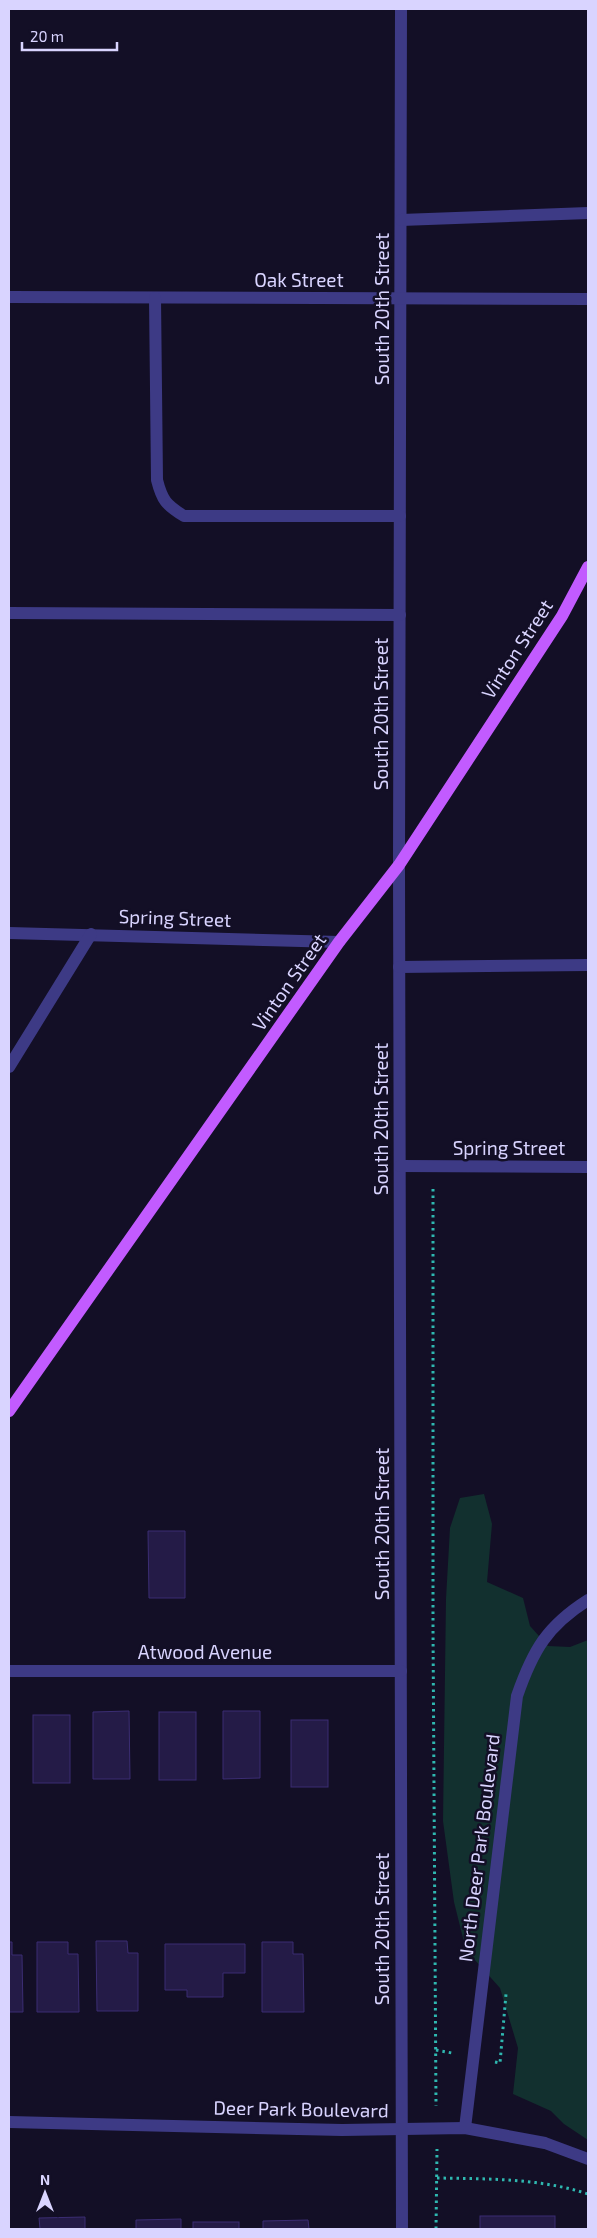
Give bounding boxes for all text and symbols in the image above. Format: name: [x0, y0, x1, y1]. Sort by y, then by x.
scale bar: [22, 20, 118, 52]
text: 20 m: [30, 27, 64, 45]
street label: South 20th Street: [370, 233, 393, 385]
street label: Oak Street: [254, 268, 344, 291]
street label: Vinton Street: [476, 595, 557, 703]
street label: South 20th Street: [369, 638, 392, 790]
street label: Spring Street: [118, 904, 232, 931]
street label: Vinton Street: [247, 929, 331, 1035]
street label: South 20th Street: [369, 1043, 392, 1195]
street label: Spring Street: [453, 1136, 565, 1159]
street label: South 20th Street: [370, 1448, 393, 1600]
street label: Atwood Avenue: [138, 1640, 272, 1663]
street label: North Deer Park Boulevard: [453, 1733, 504, 1963]
street label: South 20th Street: [370, 1853, 393, 2005]
street label: Deer Park Boulevard: [213, 2095, 389, 2122]
north arrow: [20, 2168, 70, 2218]
text: N: [40, 2171, 50, 2188]

